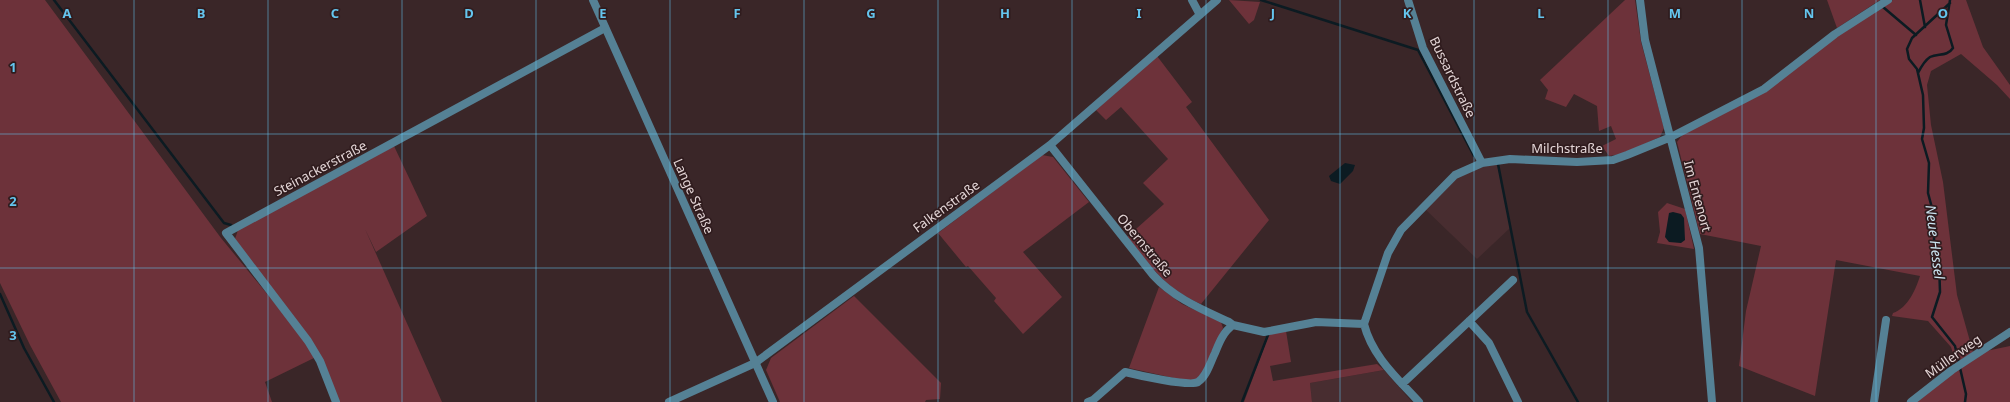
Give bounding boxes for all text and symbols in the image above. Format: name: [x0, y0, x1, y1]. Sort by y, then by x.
text: A: [63, 4, 72, 22]
text: B: [197, 4, 205, 22]
text: C: [331, 4, 339, 22]
text: D: [464, 4, 474, 22]
text: E: [599, 4, 607, 22]
text: F: [733, 4, 741, 22]
text: G: [866, 4, 876, 22]
text: H: [1000, 4, 1010, 22]
text: I: [1136, 4, 1142, 22]
text: J: [1270, 4, 1275, 22]
text: K: [1403, 4, 1412, 22]
text: L: [1537, 4, 1545, 22]
text: M: [1669, 4, 1681, 22]
text: N: [1804, 4, 1814, 22]
text: O: [1938, 4, 1948, 22]
street label: Bussardstraße: [1426, 33, 1480, 121]
text: 1: [9, 58, 17, 76]
street label: Steinackerstraße: [270, 136, 370, 200]
street label: Milchstraße: [1531, 139, 1603, 157]
street label: Lange Straße: [669, 156, 719, 236]
street label: Im Entenort: [1680, 158, 1716, 234]
street label: Falkenstraße: [909, 176, 983, 236]
text: 2: [9, 192, 17, 210]
water label: Neue Hessel: [1922, 204, 1950, 281]
street label: Obernstraße: [1113, 209, 1177, 281]
text: 3: [9, 326, 17, 344]
street label: Müllerweg: [1921, 330, 1985, 382]

